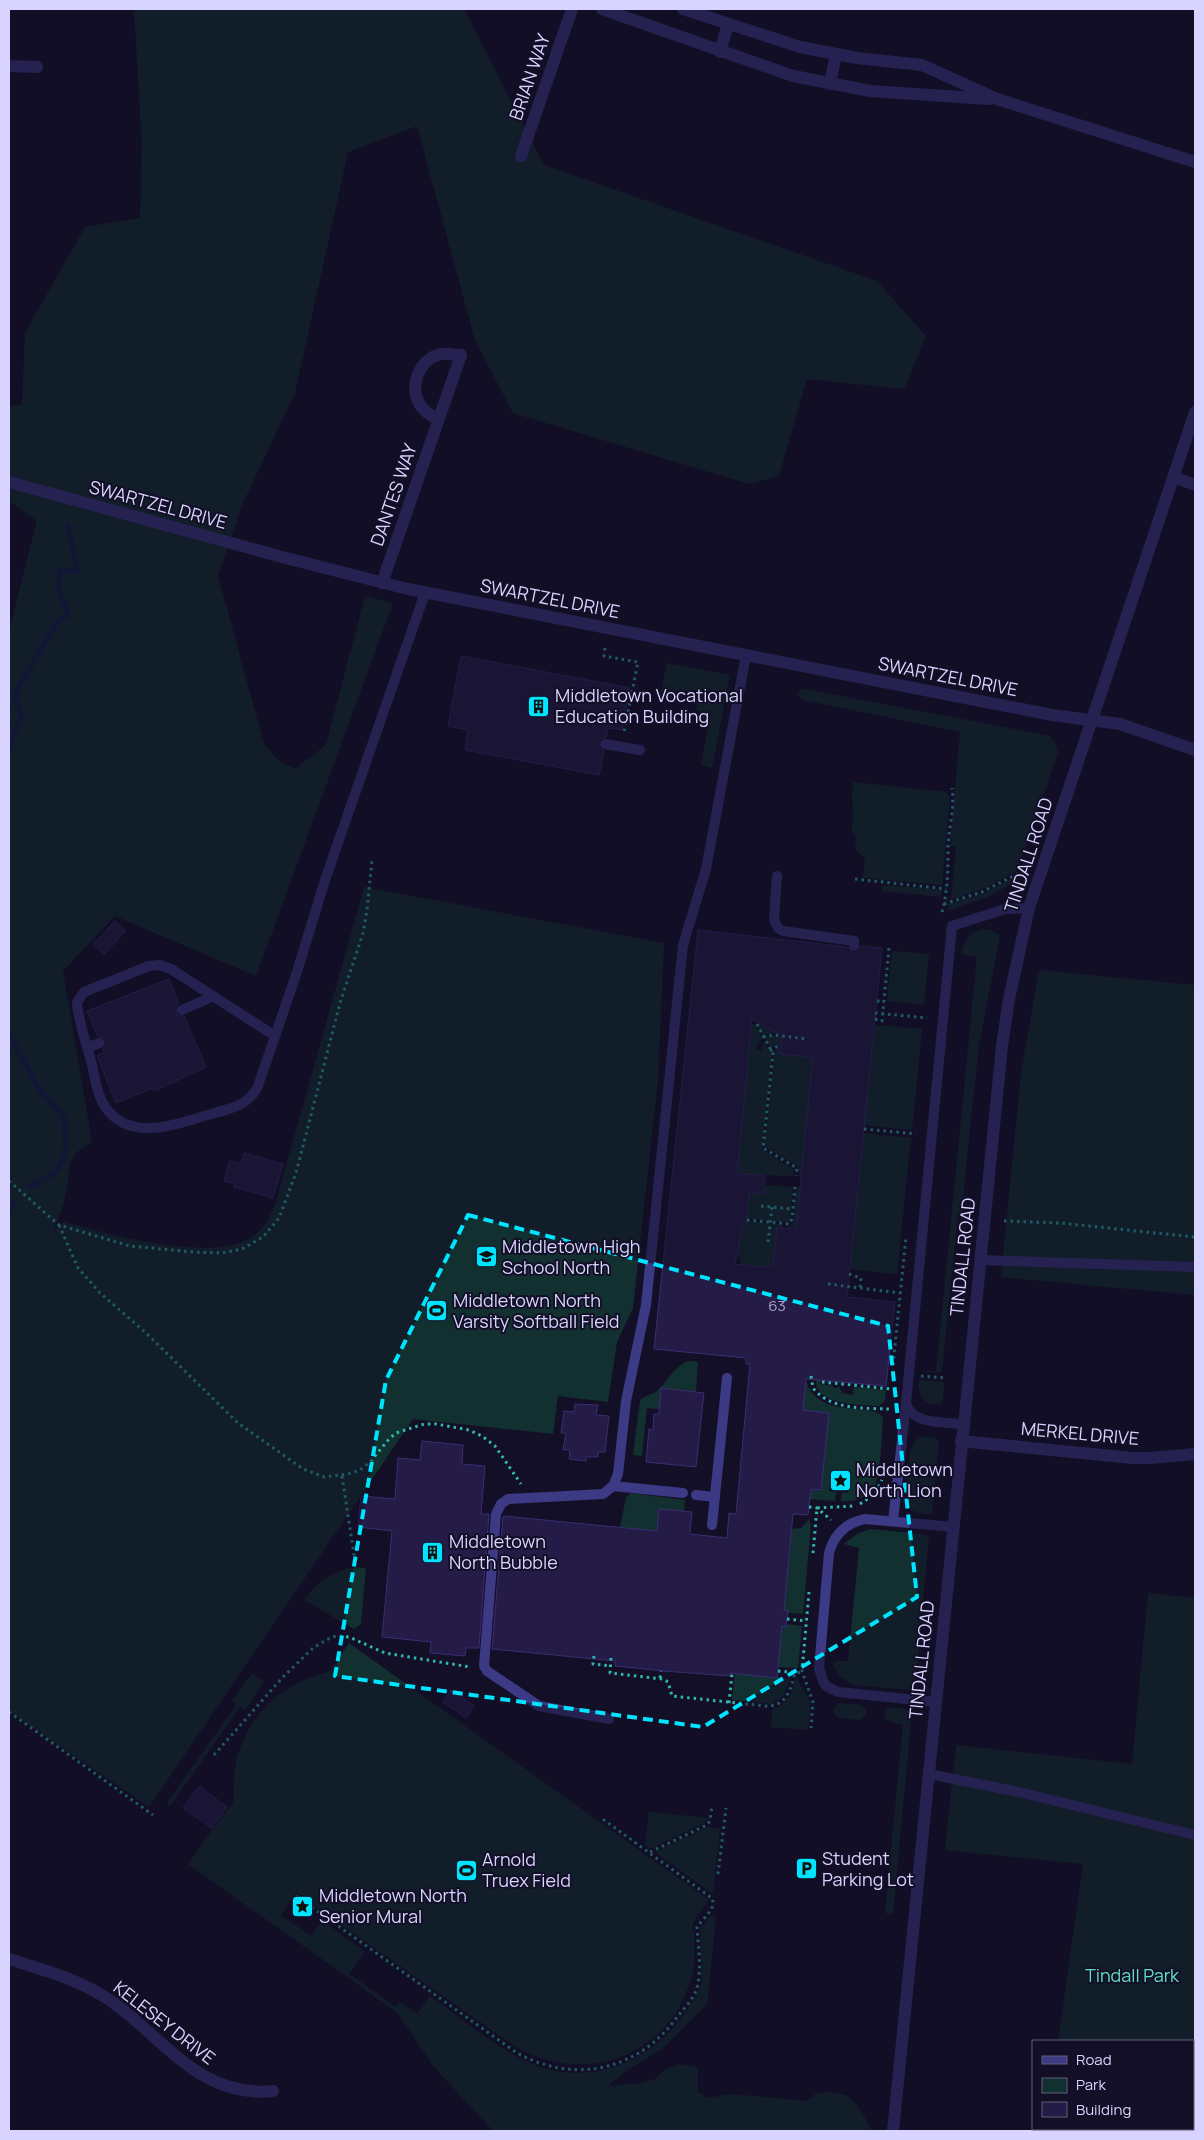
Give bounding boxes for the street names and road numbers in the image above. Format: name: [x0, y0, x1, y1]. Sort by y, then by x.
street label: BRIAN WAY: [503, 29, 555, 123]
street label: DANTES WAY: [364, 439, 422, 549]
street label: SWARTZEL DRIVE: [87, 474, 230, 534]
street label: SWARTZEL DRIVE: [478, 573, 622, 623]
street label: SWARTZEL DRIVE: [876, 651, 1020, 701]
street label: TINDALL ROAD: [998, 794, 1058, 915]
street label: TINDALL ROAD: [944, 1196, 980, 1317]
street label: MERKEL DRIVE: [1020, 1416, 1140, 1450]
street label: TINDALL ROAD: [903, 1599, 939, 1720]
street label: KELESEY DRIVE: [109, 1975, 220, 2070]

